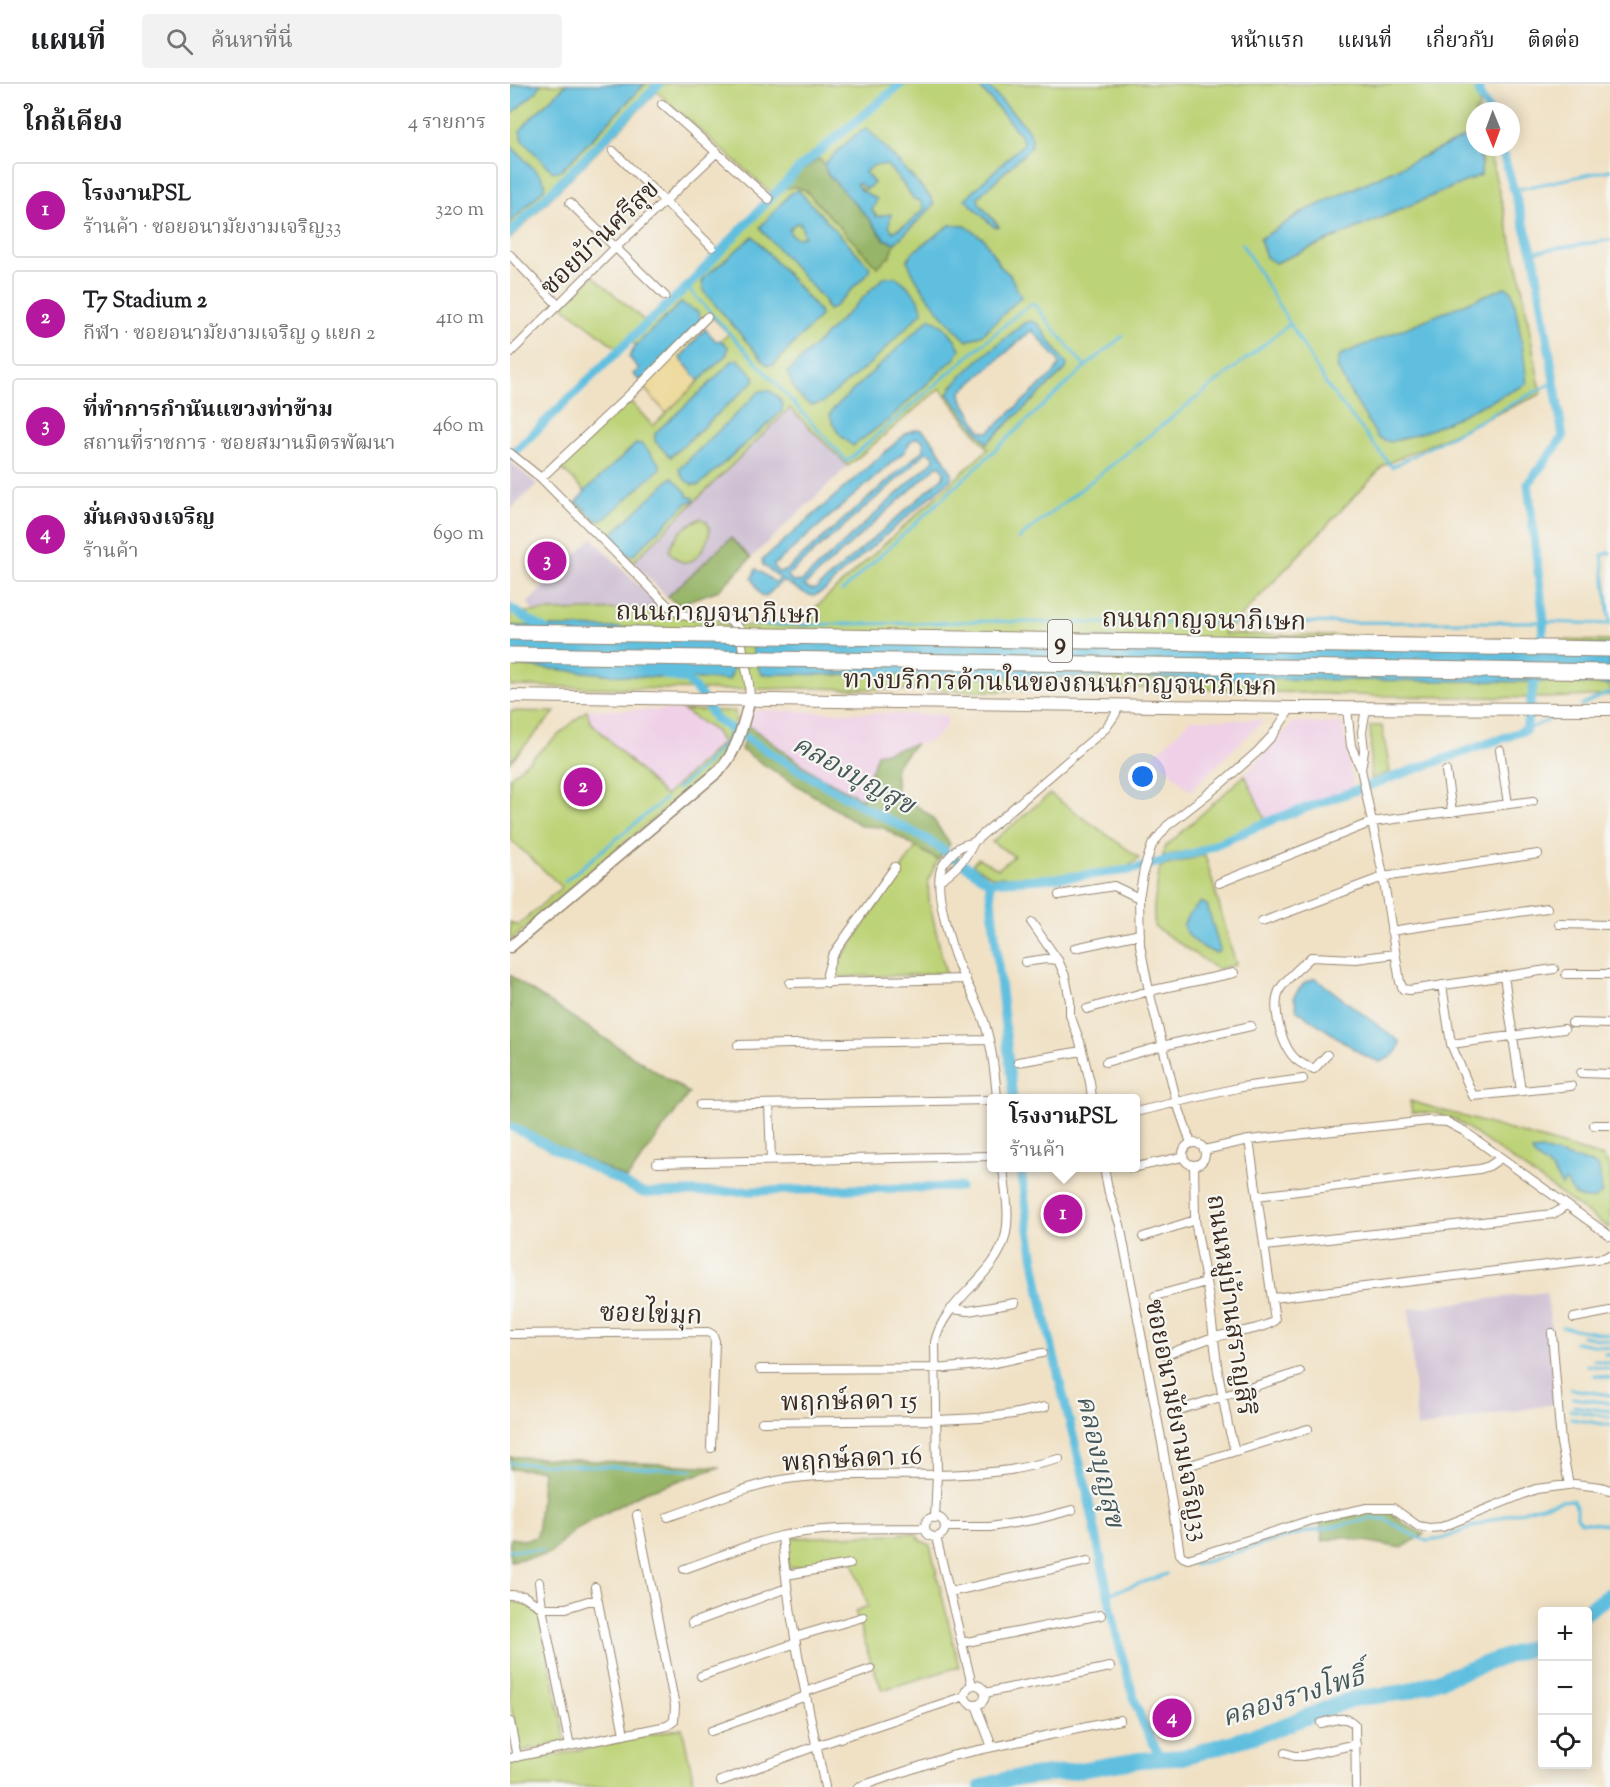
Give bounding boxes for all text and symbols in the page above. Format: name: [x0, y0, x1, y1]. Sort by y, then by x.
search box: [142, 14, 562, 68]
text: แผนที่: [30, 22, 106, 62]
icon: search: [163, 25, 196, 58]
text: ค้นหาที่นี่: [211, 26, 293, 58]
text: หน้าแรก: [1231, 27, 1304, 57]
text: แผนที่: [1337, 27, 1392, 57]
text: เกี่ยวกับ: [1425, 27, 1495, 57]
text: ติดต่อ: [1528, 27, 1580, 57]
north arrow: [1466, 102, 1520, 156]
text: ใกล้เคียง: [24, 105, 123, 142]
text: 4 รายการ: [408, 109, 486, 138]
street label: ซอยบ้านศรีสุข: [533, 172, 669, 305]
text: โรงงานPSL: [83, 179, 191, 211]
text: 1: [42, 196, 49, 225]
text: 320 m: [435, 196, 484, 225]
text: ร้านค้า · ซอยอนามัยงามเจริญ33: [83, 214, 341, 243]
text: T7 Stadium 2: [83, 286, 207, 318]
text: 2: [41, 304, 50, 333]
text: 410 m: [436, 304, 484, 333]
text: กีฬา · ซอยอนามัยงามเจริญ 9 แยก 2: [83, 320, 375, 349]
text: ที่ทำการกำนันแขวงท่าข้าม: [83, 395, 333, 427]
text: 3: [41, 412, 50, 441]
text: 460 m: [433, 412, 484, 441]
text: สถานที่ราชการ · ซอยสมานมิตรพัฒนา: [83, 430, 395, 459]
text: มั่นคงจงเจริญ: [83, 503, 215, 535]
text: 4: [40, 520, 51, 549]
text: 690 m: [433, 520, 484, 549]
text: ร้านค้า: [83, 538, 138, 567]
pin: 3: [528, 538, 567, 584]
street label: ถนนกาญจนาภิเษก: [615, 594, 821, 635]
street label: ถนนกาญจนาภิเษก: [1101, 601, 1307, 642]
road number: 9: [1048, 620, 1072, 662]
street label: ทางบริการด้านในของถนนกาญจนาภิเษก: [843, 660, 1277, 707]
water label: คลองบุญสุข: [784, 726, 923, 827]
your location: [1128, 762, 1157, 791]
pin: 2: [564, 764, 602, 810]
popup: [987, 1094, 1140, 1172]
text: โรงงานPSL: [1010, 1102, 1117, 1134]
text: ร้านค้า: [1010, 1137, 1065, 1166]
pin: 1: [1044, 1192, 1082, 1236]
street label: ถนนหมู่บ้านสราญสิริ: [1196, 1192, 1263, 1418]
street label: ซอยไข่มุก: [599, 1293, 703, 1336]
street label: ซอยอนามัยงามเจริญ33: [1134, 1296, 1217, 1545]
street label: พฤกษ์ลดา 15: [780, 1383, 918, 1422]
water label: คลองบุญสุข: [1064, 1391, 1133, 1533]
street label: พฤกษ์ลดา 16: [781, 1438, 923, 1483]
map controls: [1538, 1607, 1592, 1769]
button: +: [1538, 1607, 1592, 1661]
water label: คลองรางโพธิ์: [1217, 1653, 1379, 1739]
button: −: [1538, 1661, 1592, 1715]
pin: 4: [1152, 1696, 1192, 1740]
button: locate: [1538, 1715, 1592, 1769]

